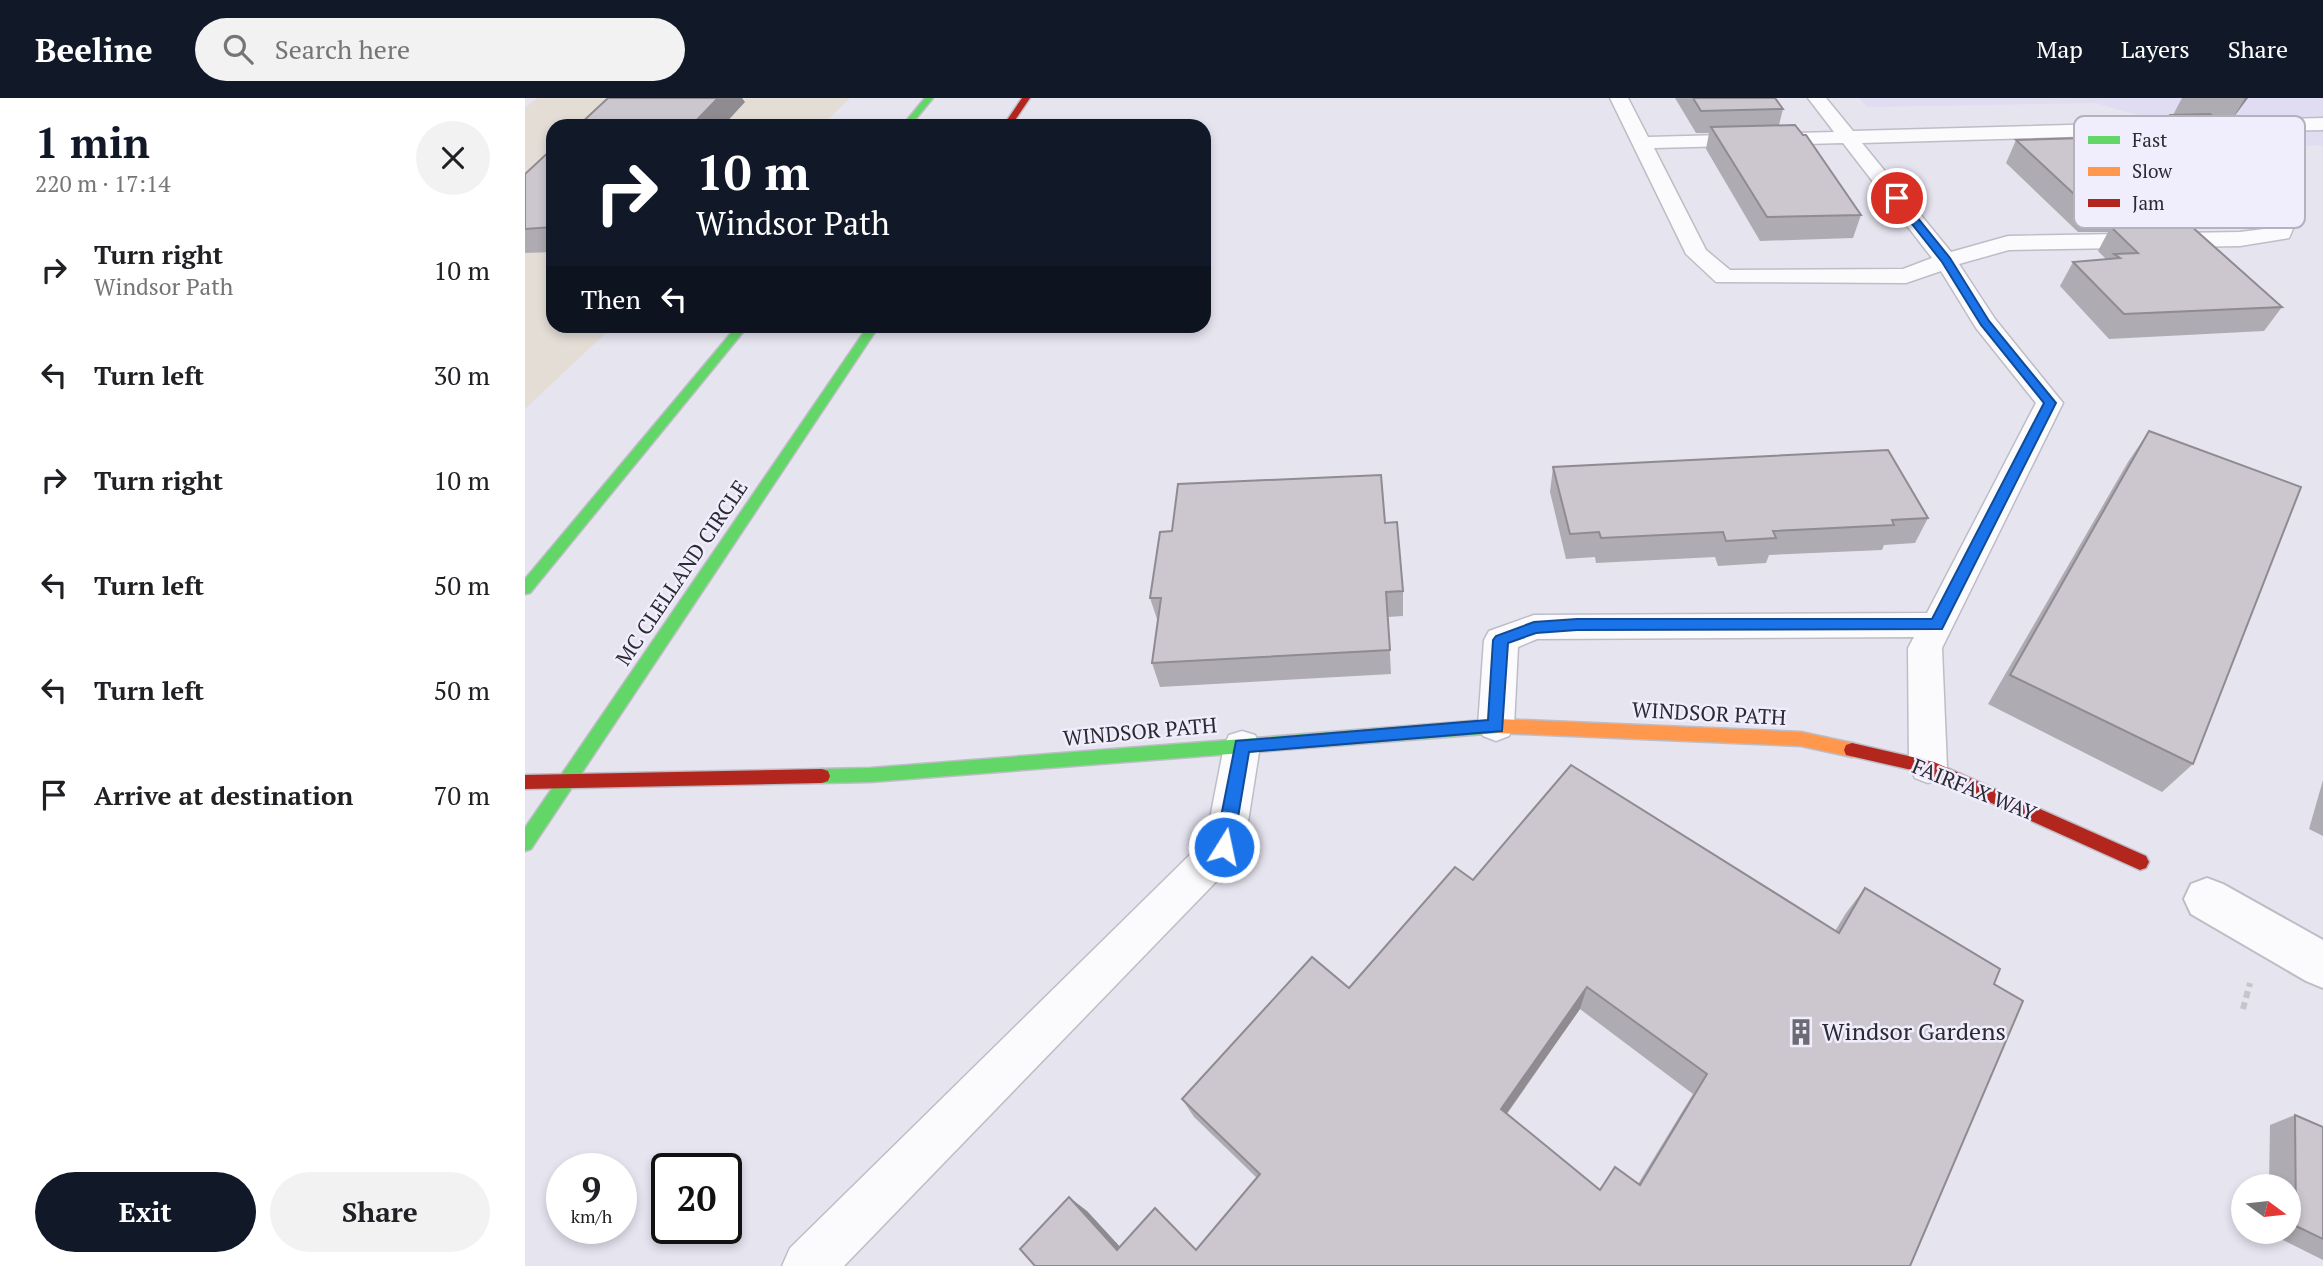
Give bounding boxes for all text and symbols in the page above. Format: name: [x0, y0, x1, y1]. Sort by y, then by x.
search box: [195, 18, 685, 81]
text: Beeline: [35, 28, 153, 71]
icon: search: [219, 30, 257, 68]
text: Search here: [275, 32, 410, 66]
text: Map: [2036, 33, 2083, 65]
text: Layers: [2121, 33, 2190, 65]
text: Share: [2228, 33, 2288, 65]
text: 1 min: [35, 114, 150, 170]
legend: [2074, 116, 2305, 228]
button: close: [416, 121, 490, 195]
text: Fast: [2132, 127, 2167, 152]
text: 10 m: [696, 139, 810, 204]
icon: right: [581, 147, 672, 238]
text: Slow: [2132, 158, 2173, 183]
text: 220 m · 17:14: [35, 168, 170, 199]
pin: [1867, 168, 1927, 228]
icon: arrive: [1878, 179, 1916, 217]
text: Jam: [2132, 190, 2165, 215]
text: Windsor Path: [696, 202, 890, 244]
text: Turn right: [94, 237, 223, 271]
icon: right: [35, 251, 73, 289]
text: 10 m: [434, 253, 490, 287]
text: Windsor Path: [94, 271, 233, 302]
icon: left: [655, 280, 693, 318]
text: Then: [581, 282, 641, 316]
icon: left: [35, 356, 73, 394]
text: Turn left: [94, 358, 204, 392]
text: 30 m: [434, 358, 490, 392]
icon: right: [35, 461, 73, 499]
text: Turn right: [94, 463, 223, 497]
text: 10 m: [434, 463, 490, 497]
street label: MC CLELLAND CIRCLE: [609, 474, 754, 671]
icon: left: [35, 566, 73, 604]
text: Turn left: [94, 568, 204, 602]
text: 50 m: [434, 568, 490, 602]
icon: left: [35, 671, 73, 709]
text: Turn left: [94, 673, 204, 707]
text: 50 m: [434, 673, 490, 707]
street label: WINDSOR PATH: [1631, 695, 1787, 731]
street label: WINDSOR PATH: [1062, 710, 1218, 752]
street label: FAIRFAX WAY: [1908, 751, 2041, 827]
icon: arrive: [35, 776, 73, 814]
text: Arrive at destination: [94, 778, 353, 812]
text: 70 m: [434, 778, 490, 812]
position arrow: [1187, 810, 1261, 884]
place label: Windsor Gardens: [1822, 1015, 2006, 1047]
building icon: Windsor Gardens: [1786, 1017, 1816, 1047]
speed limit sign: 20: [651, 1153, 742, 1244]
text: 9: [582, 1166, 601, 1212]
button: Exit: [35, 1172, 256, 1252]
button: Share: [270, 1172, 490, 1252]
north arrow: [2231, 1174, 2301, 1244]
map controls: [2231, 1174, 2301, 1244]
text: km/h: [571, 1204, 612, 1228]

